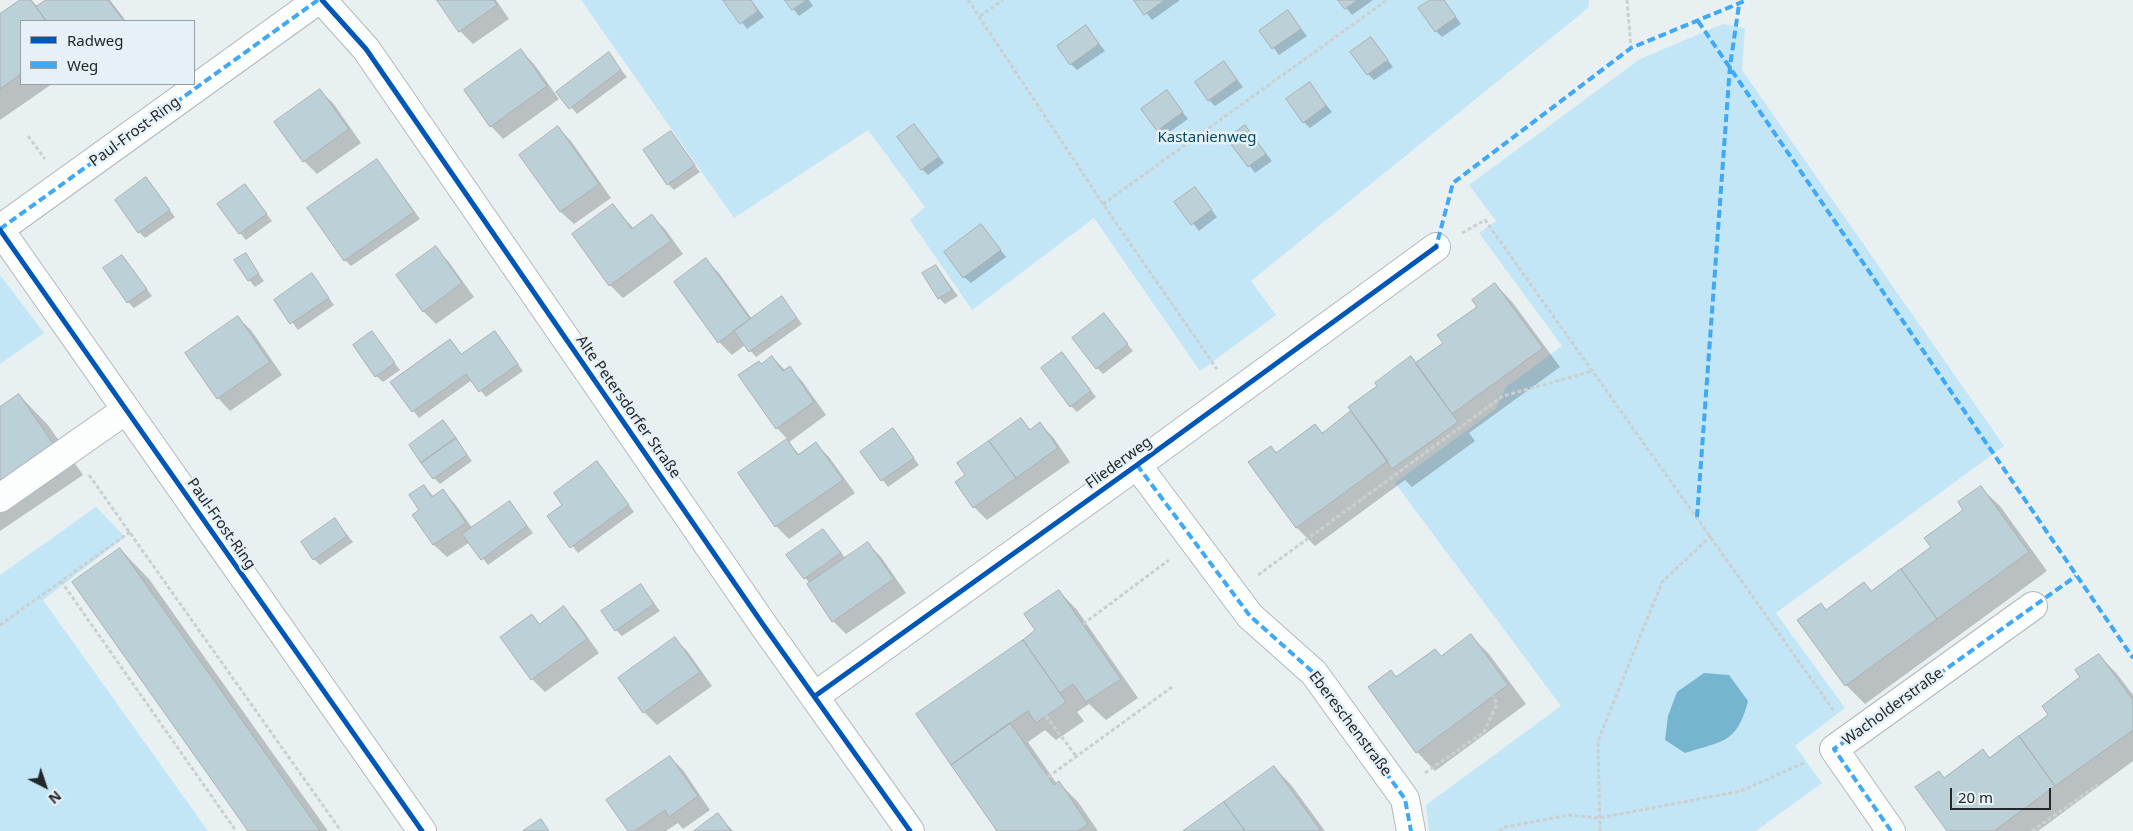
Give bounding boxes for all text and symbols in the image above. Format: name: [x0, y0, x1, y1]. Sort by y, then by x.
legend: [20, 20, 195, 85]
text: Radweg: [67, 30, 123, 50]
text: Weg: [67, 55, 98, 75]
street label: Paul-Frost-Ring: [86, 93, 184, 171]
park label: Kastanienweg: [1157, 129, 1257, 147]
street label: Alte Petersdorfer Straße: [572, 332, 684, 482]
street label: Fliederweg: [1082, 433, 1156, 493]
street label: Paul-Frost-Ring: [183, 475, 259, 573]
street label: Wacholderstraße: [1839, 664, 1947, 750]
street label: Ebereschenstraße: [1305, 668, 1395, 780]
north arrow: [20, 761, 70, 811]
scale bar: [1953, 778, 2054, 810]
text: N: [45, 787, 66, 809]
text: 20 m: [1958, 787, 1993, 807]

